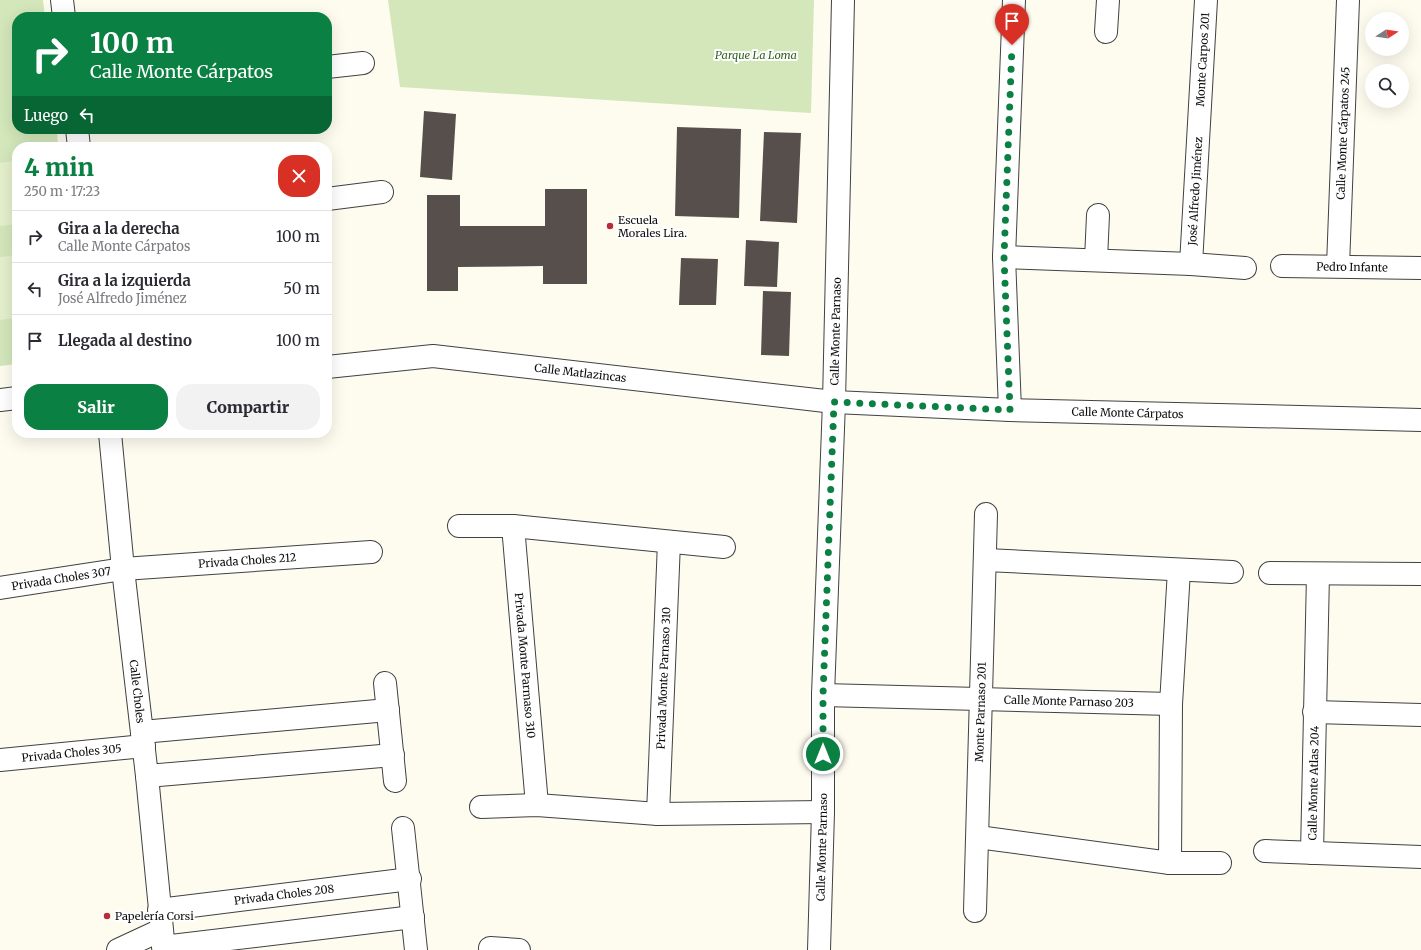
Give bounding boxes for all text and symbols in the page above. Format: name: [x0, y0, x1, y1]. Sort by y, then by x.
pin: [995, 4, 1029, 45]
icon: arrive: [1001, 10, 1023, 32]
street label: Monte Carpos 201: [1193, 12, 1212, 107]
north arrow: [1365, 12, 1409, 56]
map controls: [1365, 12, 1409, 108]
text: 100 m: [90, 25, 174, 61]
icon: right: [24, 28, 76, 80]
park label: Parque La Loma: [715, 48, 797, 62]
text: Calle Monte Cárpatos: [90, 60, 273, 83]
button: search: [1365, 64, 1409, 108]
street label: Calle Monte Cárpatos 245: [1334, 66, 1352, 200]
icon: left: [76, 104, 98, 126]
text: Luego: [24, 106, 68, 125]
street label: José Alfredo Jiménez: [1185, 136, 1205, 247]
text: 4 min: [24, 152, 94, 183]
button: close: [278, 155, 320, 197]
text: 250 m · 17:23: [24, 183, 100, 200]
place label: Escuela Morales Lira.: [618, 213, 687, 240]
text: Gira a la derecha: [58, 219, 180, 238]
marker: Escuela Morales Lira.: [605, 221, 615, 231]
icon: right: [24, 226, 46, 248]
text: 100 m: [276, 227, 320, 246]
text: Calle Monte Cárpatos: [58, 238, 190, 255]
street label: Pedro Infante: [1316, 259, 1388, 275]
text: Gira a la izquierda: [58, 271, 191, 290]
street label: Calle Monte Parnaso: [827, 277, 844, 385]
icon: left: [24, 278, 46, 300]
text: 50 m: [283, 279, 320, 298]
text: José Alfredo Jiménez: [58, 290, 187, 307]
icon: arrive: [24, 330, 46, 352]
text: Llegada al destino: [58, 331, 192, 350]
text: 100 m: [276, 331, 320, 350]
street label: Calle Matlazincas: [534, 361, 627, 385]
button: Salir: [24, 384, 168, 430]
button: Compartir: [176, 384, 320, 430]
street label: Calle Monte Cárpatos: [1071, 405, 1184, 421]
street label: Privada Choles 212: [198, 550, 297, 571]
street label: Privada Choles 307: [11, 564, 112, 593]
street label: Privada Monte Parmaso 310: [512, 592, 538, 739]
street label: Privada Monte Parnaso 310: [654, 607, 673, 750]
street label: Calle Choles: [127, 659, 148, 724]
street label: Monte Parnaso 201: [972, 662, 989, 762]
street label: Calle Monte Parnaso 203: [1004, 693, 1134, 710]
street label: Calle Monte Atlas 204: [1305, 725, 1322, 840]
position arrow: [802, 733, 844, 775]
street label: Privada Choles 305: [21, 741, 122, 765]
street label: Calle Monte Parnaso: [813, 792, 830, 901]
street label: Privada Choles 208: [233, 881, 335, 908]
place label: Papelería Corsi: [115, 909, 194, 923]
marker: Papelería Corsi: [102, 911, 112, 921]

